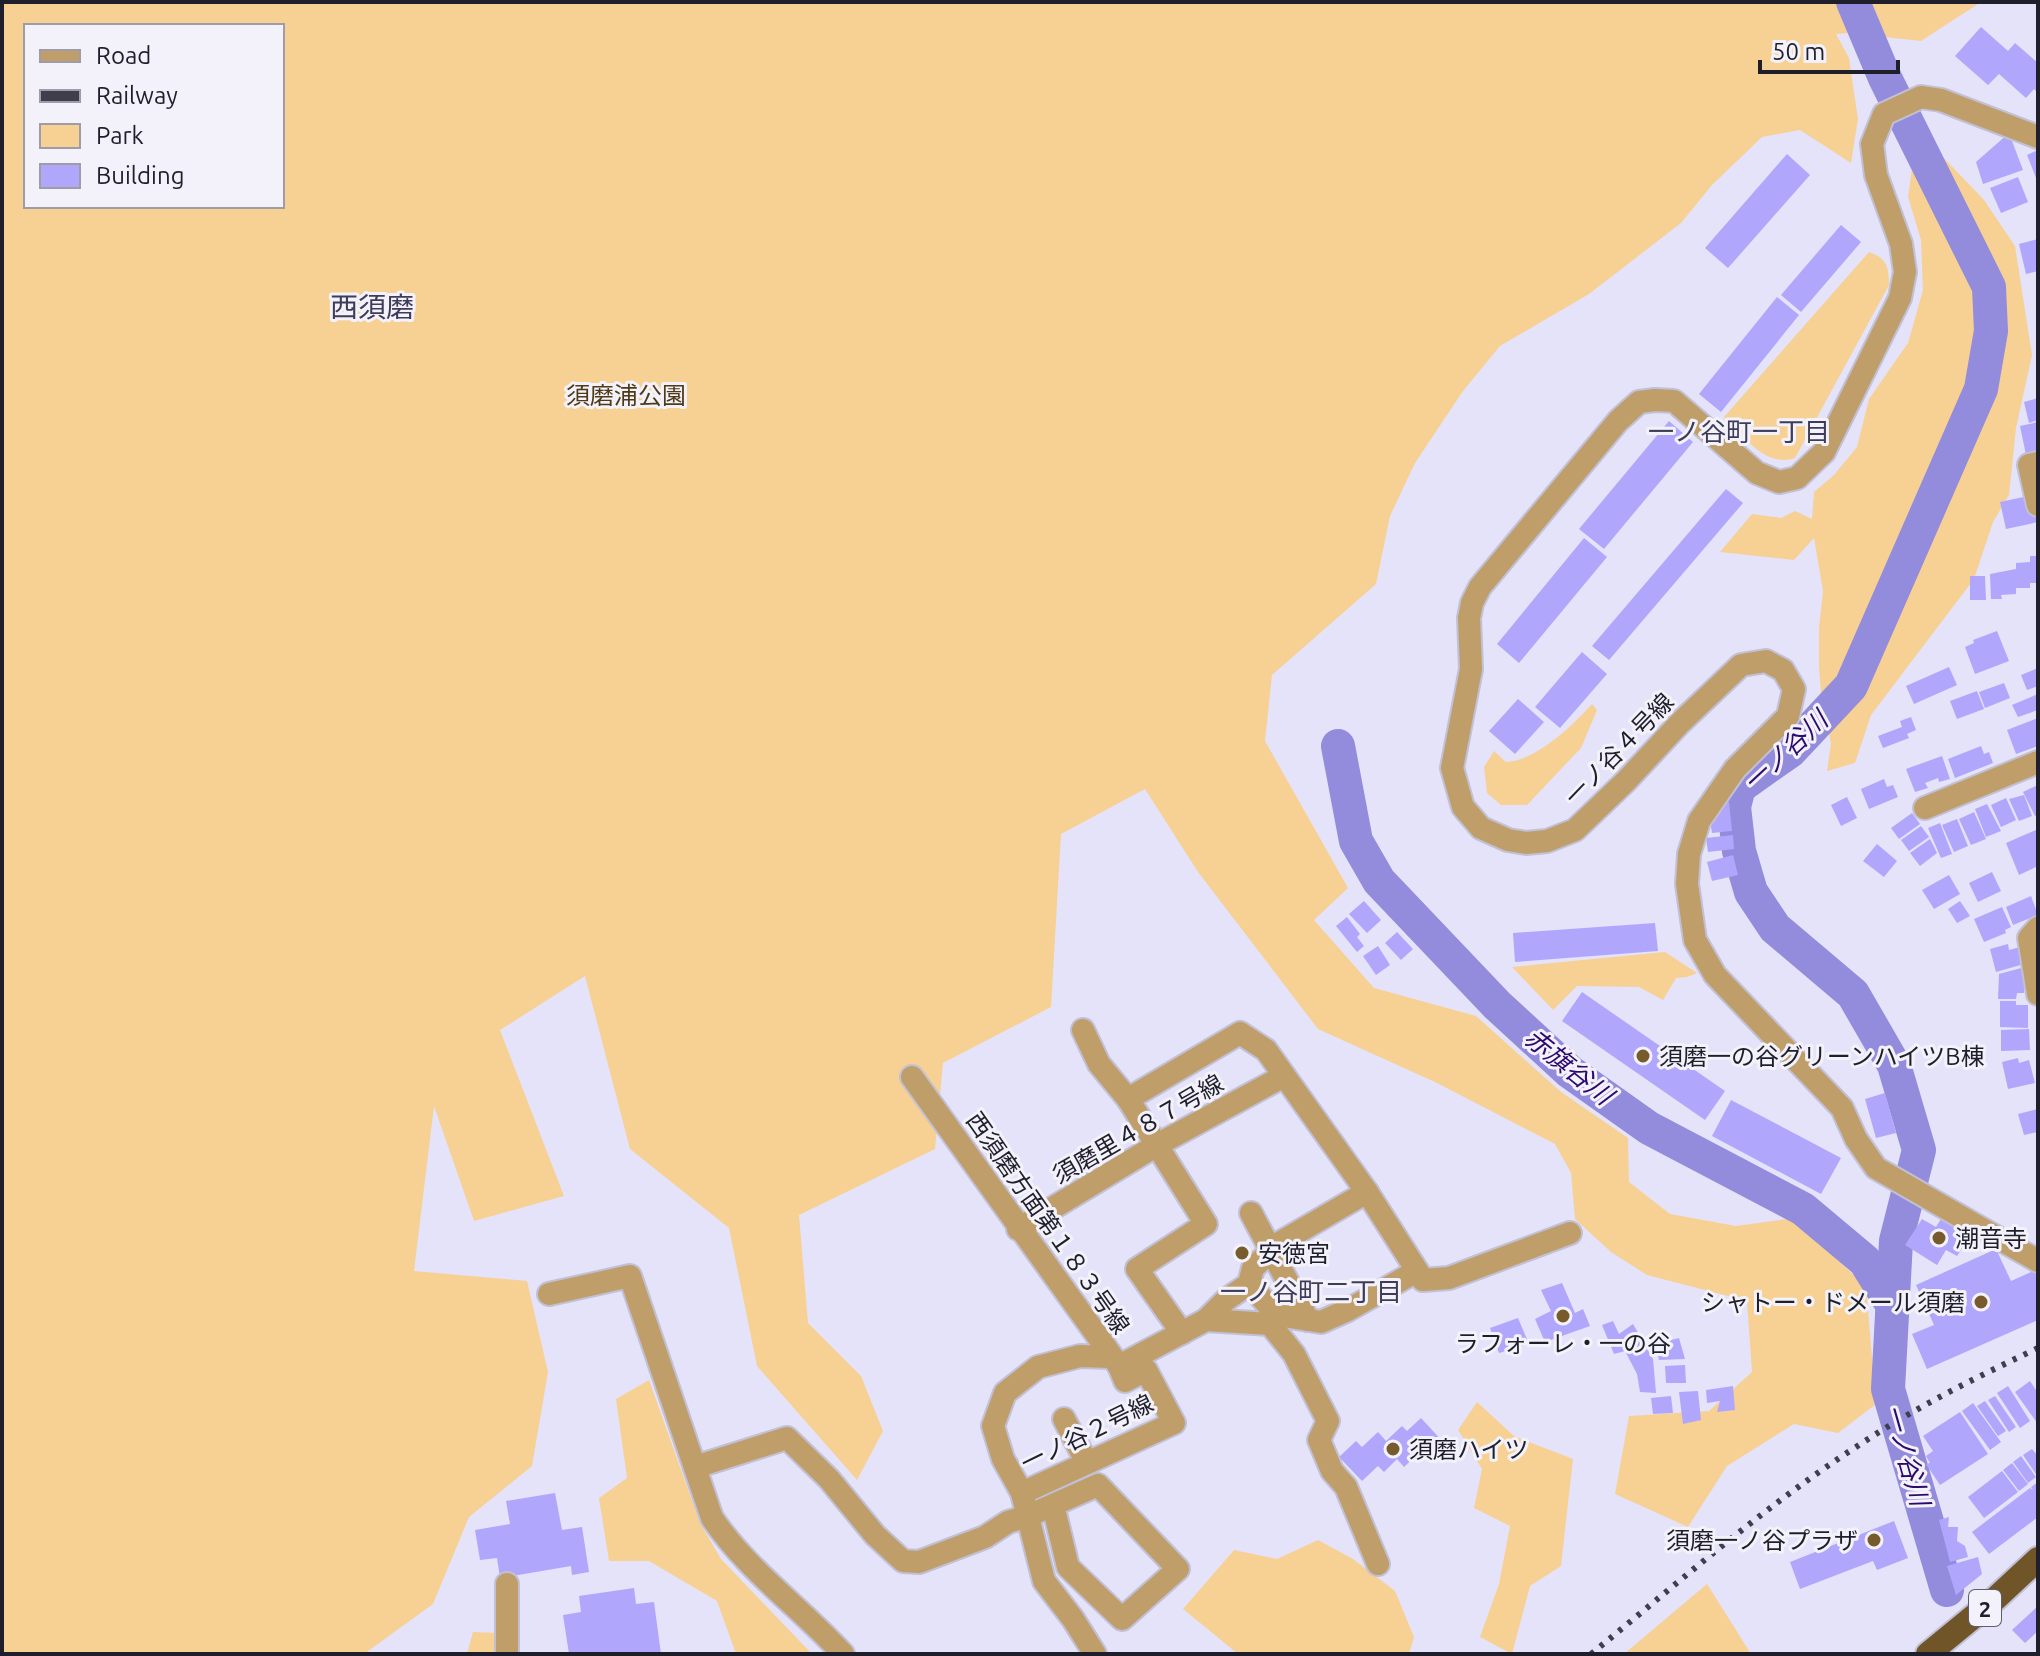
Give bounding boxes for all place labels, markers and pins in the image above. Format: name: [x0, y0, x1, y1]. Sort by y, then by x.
place label: 須磨一の谷グリーンハイツB棟: [1659, 1043, 1985, 1070]
marker: 須磨一の谷グリーンハイツB棟: [1634, 1047, 1652, 1065]
place label: 潮音寺: [1955, 1225, 2027, 1252]
marker: 潮音寺: [1930, 1229, 1948, 1247]
place label: 安徳宮: [1258, 1240, 1330, 1267]
marker: 安徳宮: [1233, 1244, 1251, 1262]
place label: シャトー・ドメール須磨: [1701, 1289, 1965, 1316]
marker: シャトー・ドメール須磨: [1972, 1293, 1990, 1311]
marker: ラフォーレ・一の谷: [1554, 1307, 1572, 1325]
place label: ラフォーレ・一の谷: [1455, 1330, 1671, 1357]
place label: 須磨ハイツ: [1409, 1436, 1529, 1463]
marker: 須磨ハイツ: [1384, 1440, 1402, 1458]
place label: 須磨一ノ谷プラザ: [1666, 1527, 1858, 1554]
marker: 須磨一ノ谷プラザ: [1865, 1531, 1883, 1549]

